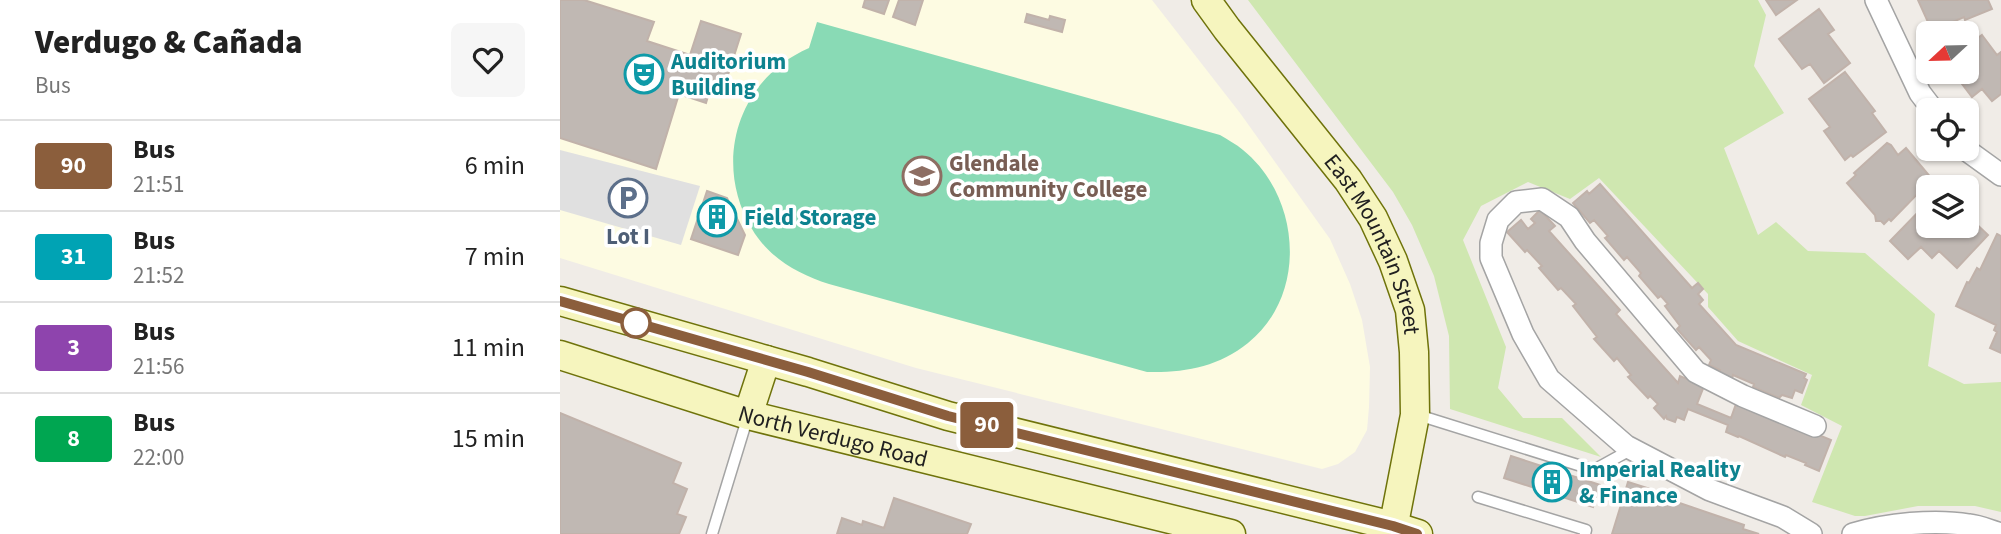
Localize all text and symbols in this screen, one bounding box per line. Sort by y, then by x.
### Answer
text: Verdugo & Cañada [35,19,302,66]
north arrow [1916,21,1979,84]
map controls [1916,21,1979,238]
button: heart [451,23,525,97]
place label: Auditorium Building [670,45,786,104]
theatre icon: Auditorium Building [623,53,665,95]
text: Bus [35,69,71,102]
button: locate [1916,98,1979,161]
text: Bus [133,131,175,168]
street label: East Mountain Street [1316,146,1429,336]
text: 6 min [465,147,525,184]
place label: Glendale Community College [949,147,1147,206]
text: 90 [61,148,86,183]
school or university icon: Glendale Community College [901,155,943,197]
text: 21:51 [133,168,184,201]
button: layers [1916,175,1979,238]
parking icon: Lot I [607,177,649,219]
building icon: Field Storage [696,196,738,238]
place label: Field Storage [744,201,876,234]
place label: Lot I [606,220,650,253]
text: Bus [133,222,175,259]
text: 7 min [465,238,525,275]
text: 31 [61,239,86,274]
text: 21:52 [133,259,184,292]
unlabelled marker [621,308,651,338]
text: Bus [133,313,175,350]
text: 11 min [452,329,525,366]
text: 3 [67,330,80,365]
text: 21:56 [133,350,184,383]
street label: North Verdugo Road [734,396,931,475]
line badge: 90 [956,402,1018,448]
text: Bus [133,404,175,441]
text: 90 [974,407,1000,442]
text: 15 min [452,420,525,457]
text: 8 [67,421,80,456]
text: 22:00 [133,441,184,474]
place label: Imperial Reality & Finance [1579,453,1741,512]
building icon: Imperial Reality & Finance [1531,461,1573,503]

